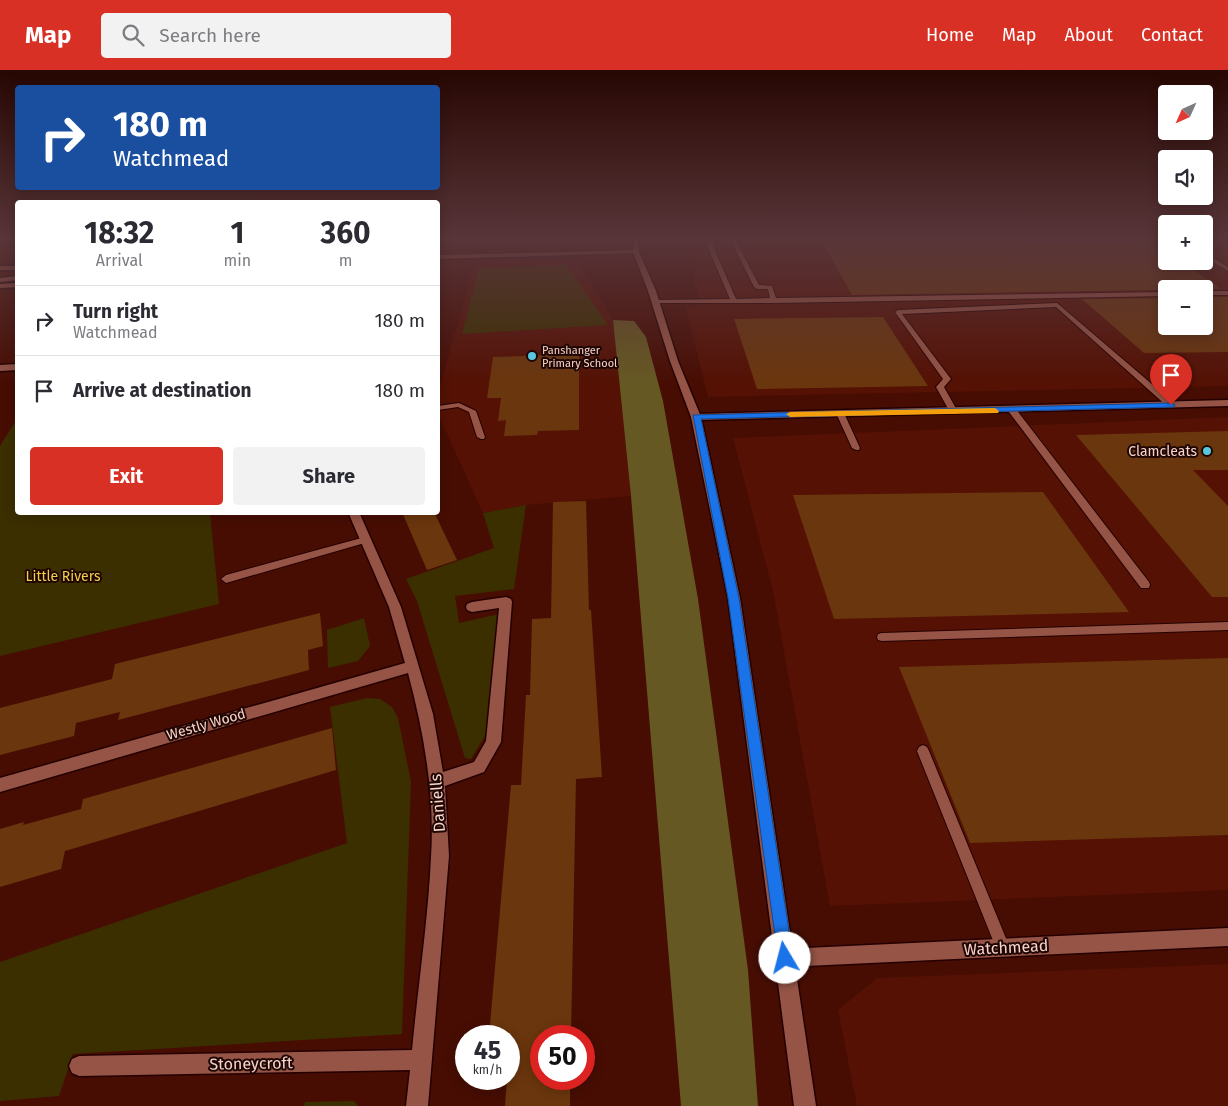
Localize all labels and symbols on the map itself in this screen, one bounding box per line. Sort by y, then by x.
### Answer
north arrow [1158,85,1212,140]
place label: Panshanger Primary School [542,344,617,370]
marker: Panshanger Primary School [526,350,538,362]
pin [1150,354,1192,405]
place label: Clamcleats [1128,443,1197,460]
marker: Clamcleats [1201,445,1213,457]
park label: Little Rivers [26,568,101,585]
street label: Westly Wood [165,705,248,744]
street label: Daniells [426,773,449,833]
position arrow [758,931,810,983]
street label: Watchmead [963,936,1049,959]
speed limit sign: 50 [530,1025,595,1090]
street label: Stoneycroft [209,1053,293,1074]

